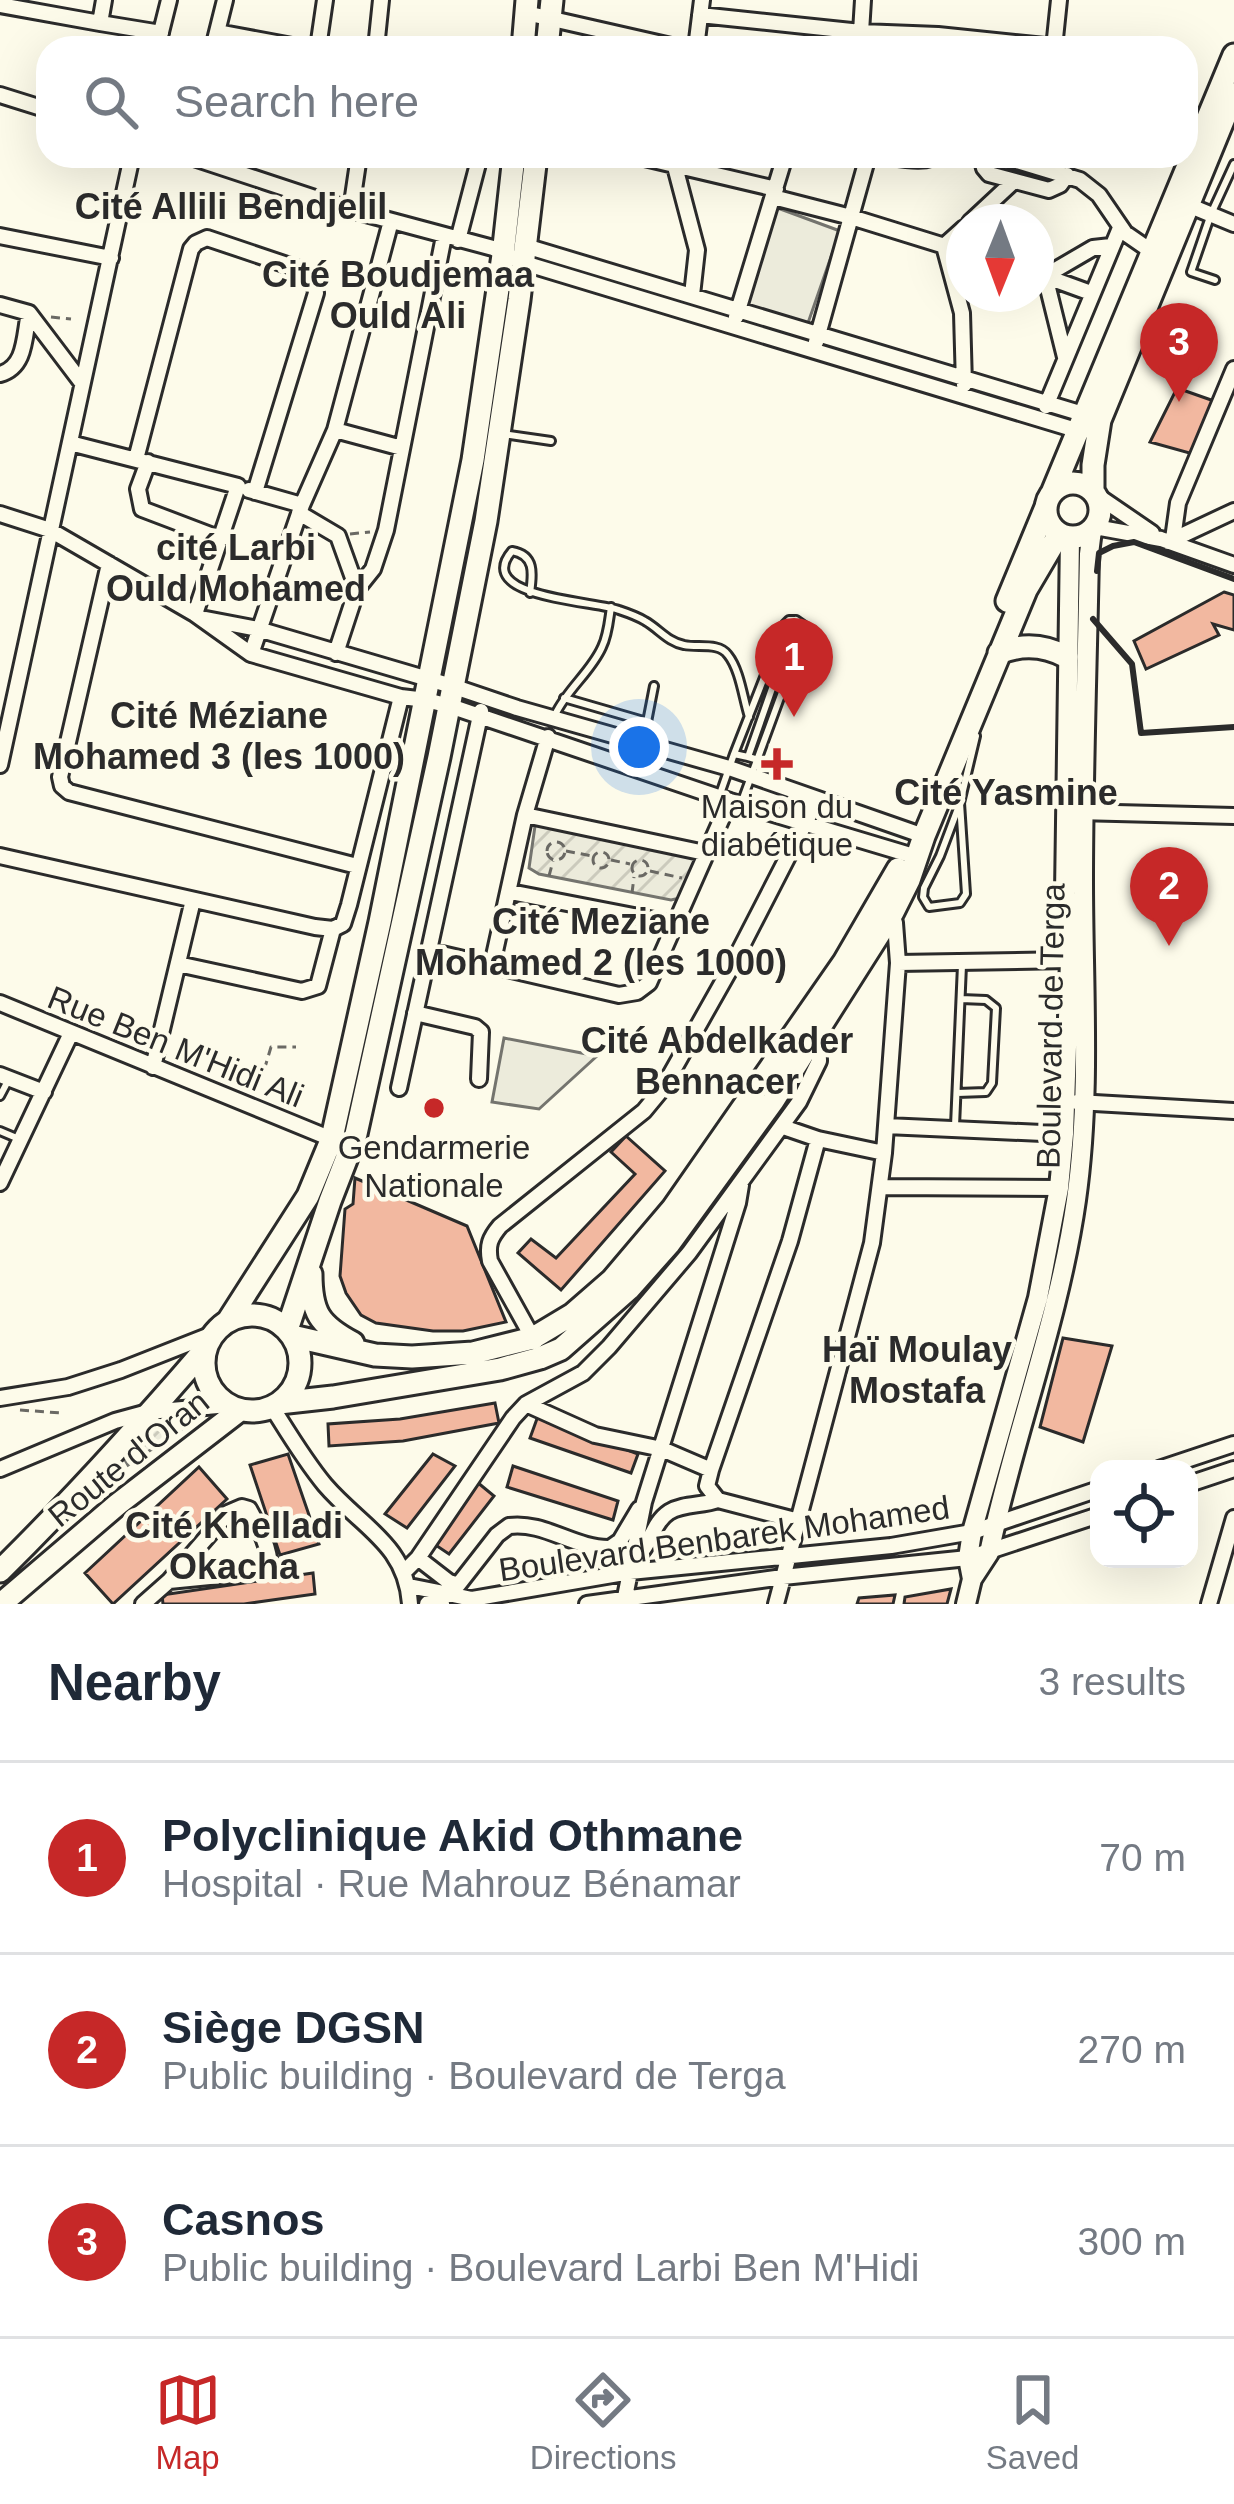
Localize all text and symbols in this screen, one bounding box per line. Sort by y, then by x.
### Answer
search box [36,36,1198,168]
icon: search [78,69,144,135]
text: Search here [174,76,419,127]
district label: Cité Allili Bendjelil [75,186,387,227]
north arrow [946,204,1054,312]
district label: Cité Boudjemaa Ould Ali [262,254,535,336]
pin: 3 [1140,303,1218,402]
district label: cité Larbi Ould Mohamed [106,527,366,609]
pin: 1 [755,618,833,717]
district label: Cité Méziane Mohamed 3 (les 1000) [33,695,405,777]
your location [609,717,669,777]
marker: Maison du diabétique [761,748,793,780]
district label: Cité Yasmine [894,772,1118,813]
place label: Maison du diabétique [701,788,853,863]
pin: 2 [1130,847,1208,946]
street label: Boulevard de Terga [1030,882,1072,1169]
district label: Cité Meziane Mohamed 2 (les 1000) [415,901,787,983]
street label: Rue Ben M'Hidi Ali [43,978,309,1115]
district label: Cité Abdelkader Bennacer [581,1020,853,1102]
marker: Gendarmerie Nationale [421,1095,447,1121]
place label: Gendarmerie Nationale [338,1129,530,1204]
district label: Haï Moulay Mostafa [822,1329,1012,1411]
street label: Route d'Oran [41,1383,216,1534]
map controls [1090,1460,1198,1568]
button: locate [1090,1460,1198,1568]
street label: Boulevard Benbarek Mohamed [496,1489,952,1588]
district label: Cité Khelladi Okacha [125,1505,343,1587]
text: Nearby [48,1654,221,1711]
text: 3 results [1039,1660,1186,1703]
text: Polyclinique Akid Othmane [162,1810,743,1861]
text: 1 [76,1836,98,1879]
text: 70 m [1099,1836,1186,1879]
text: Hospital · Rue Mahrouz Bénamar [162,1862,741,1905]
text: Siège DGSN [162,2002,425,2053]
text: 2 [76,2028,98,2071]
text: 270 m [1078,2028,1186,2071]
text: Public building · Boulevard de Terga [162,2054,786,2097]
text: Casnos [162,2194,325,2245]
text: 3 [76,2220,98,2263]
text: 300 m [1078,2220,1186,2263]
text: Public building · Boulevard Larbi Ben M'Hidi [162,2246,920,2289]
tab: Map [155,2367,221,2477]
tab: Directions [530,2367,677,2477]
tab: Saved [986,2367,1079,2477]

